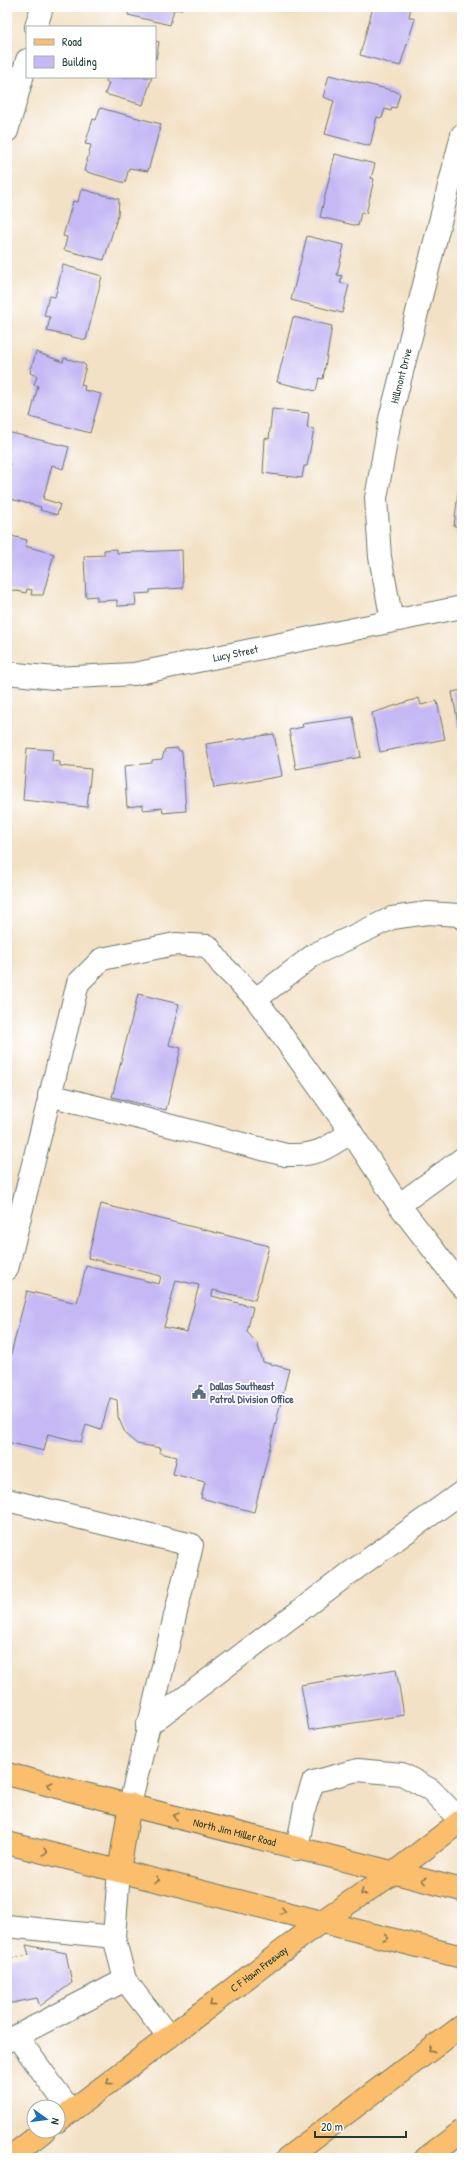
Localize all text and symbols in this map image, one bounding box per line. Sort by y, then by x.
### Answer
legend [26,26,156,78]
text: Road [62,33,82,50]
text: Building [62,53,97,70]
street label: Hillmont Drive [387,346,415,405]
street label: Lucy Street [212,642,260,665]
place label: Dallas Southeast Patrol Division Office [210,1379,294,1406]
public building icon: Dallas Southeast Patrol Division Office [191,1384,207,1400]
one-way arrow [47,1781,53,1789]
one-way arrow [173,1813,179,1821]
street label: North Jim Miller Road [192,1815,278,1850]
one-way arrow [42,1848,48,1856]
one-way arrow [153,1875,160,1884]
one-way arrow [421,1876,428,1885]
one-way arrow [361,1888,368,1895]
one-way arrow [279,1907,286,1915]
one-way arrow [383,1933,390,1942]
street label: C F Hawn Freeway [227,1942,291,1995]
one-way arrow [210,1999,217,2006]
one-way arrow [428,2045,435,2052]
one-way arrow [106,2078,113,2085]
north arrow [26,2099,66,2139]
scale bar [315,2113,406,2139]
text: N [48,2117,63,2126]
text: 20 m [321,2118,343,2135]

